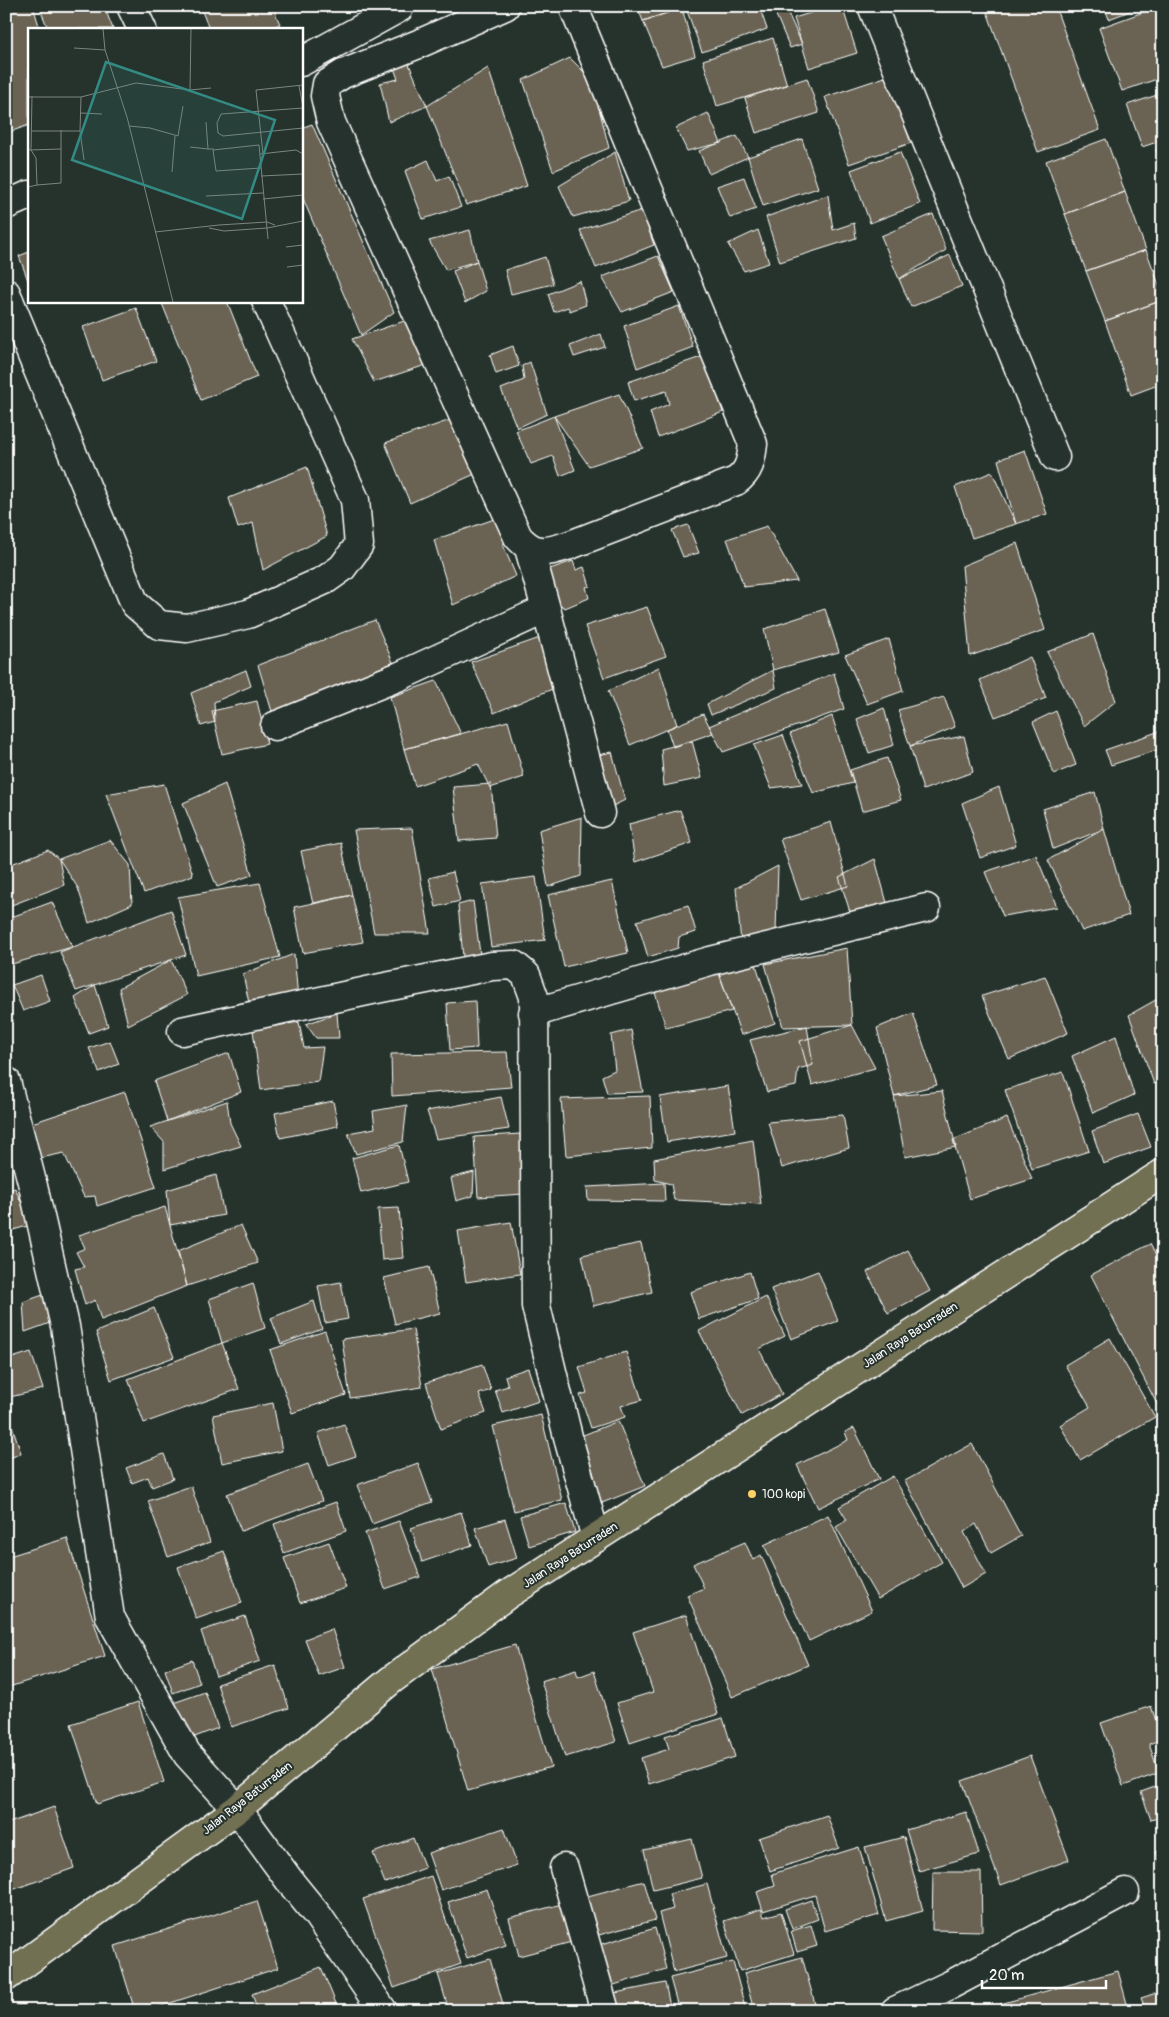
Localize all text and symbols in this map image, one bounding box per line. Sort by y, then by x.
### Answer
inset map [28,28,302,302]
street label: Jalan Raya Baturraden [860,1299,961,1372]
place label: 100 kopi [762,1487,805,1502]
marker: 100 kopi [746,1488,758,1500]
street label: Jalan Raya Baturraden [520,1519,621,1592]
street label: Jalan Raya Baturraden [199,1758,295,1838]
scale bar [982,1957,1105,1989]
text: 20 m [989,1966,1024,1985]

